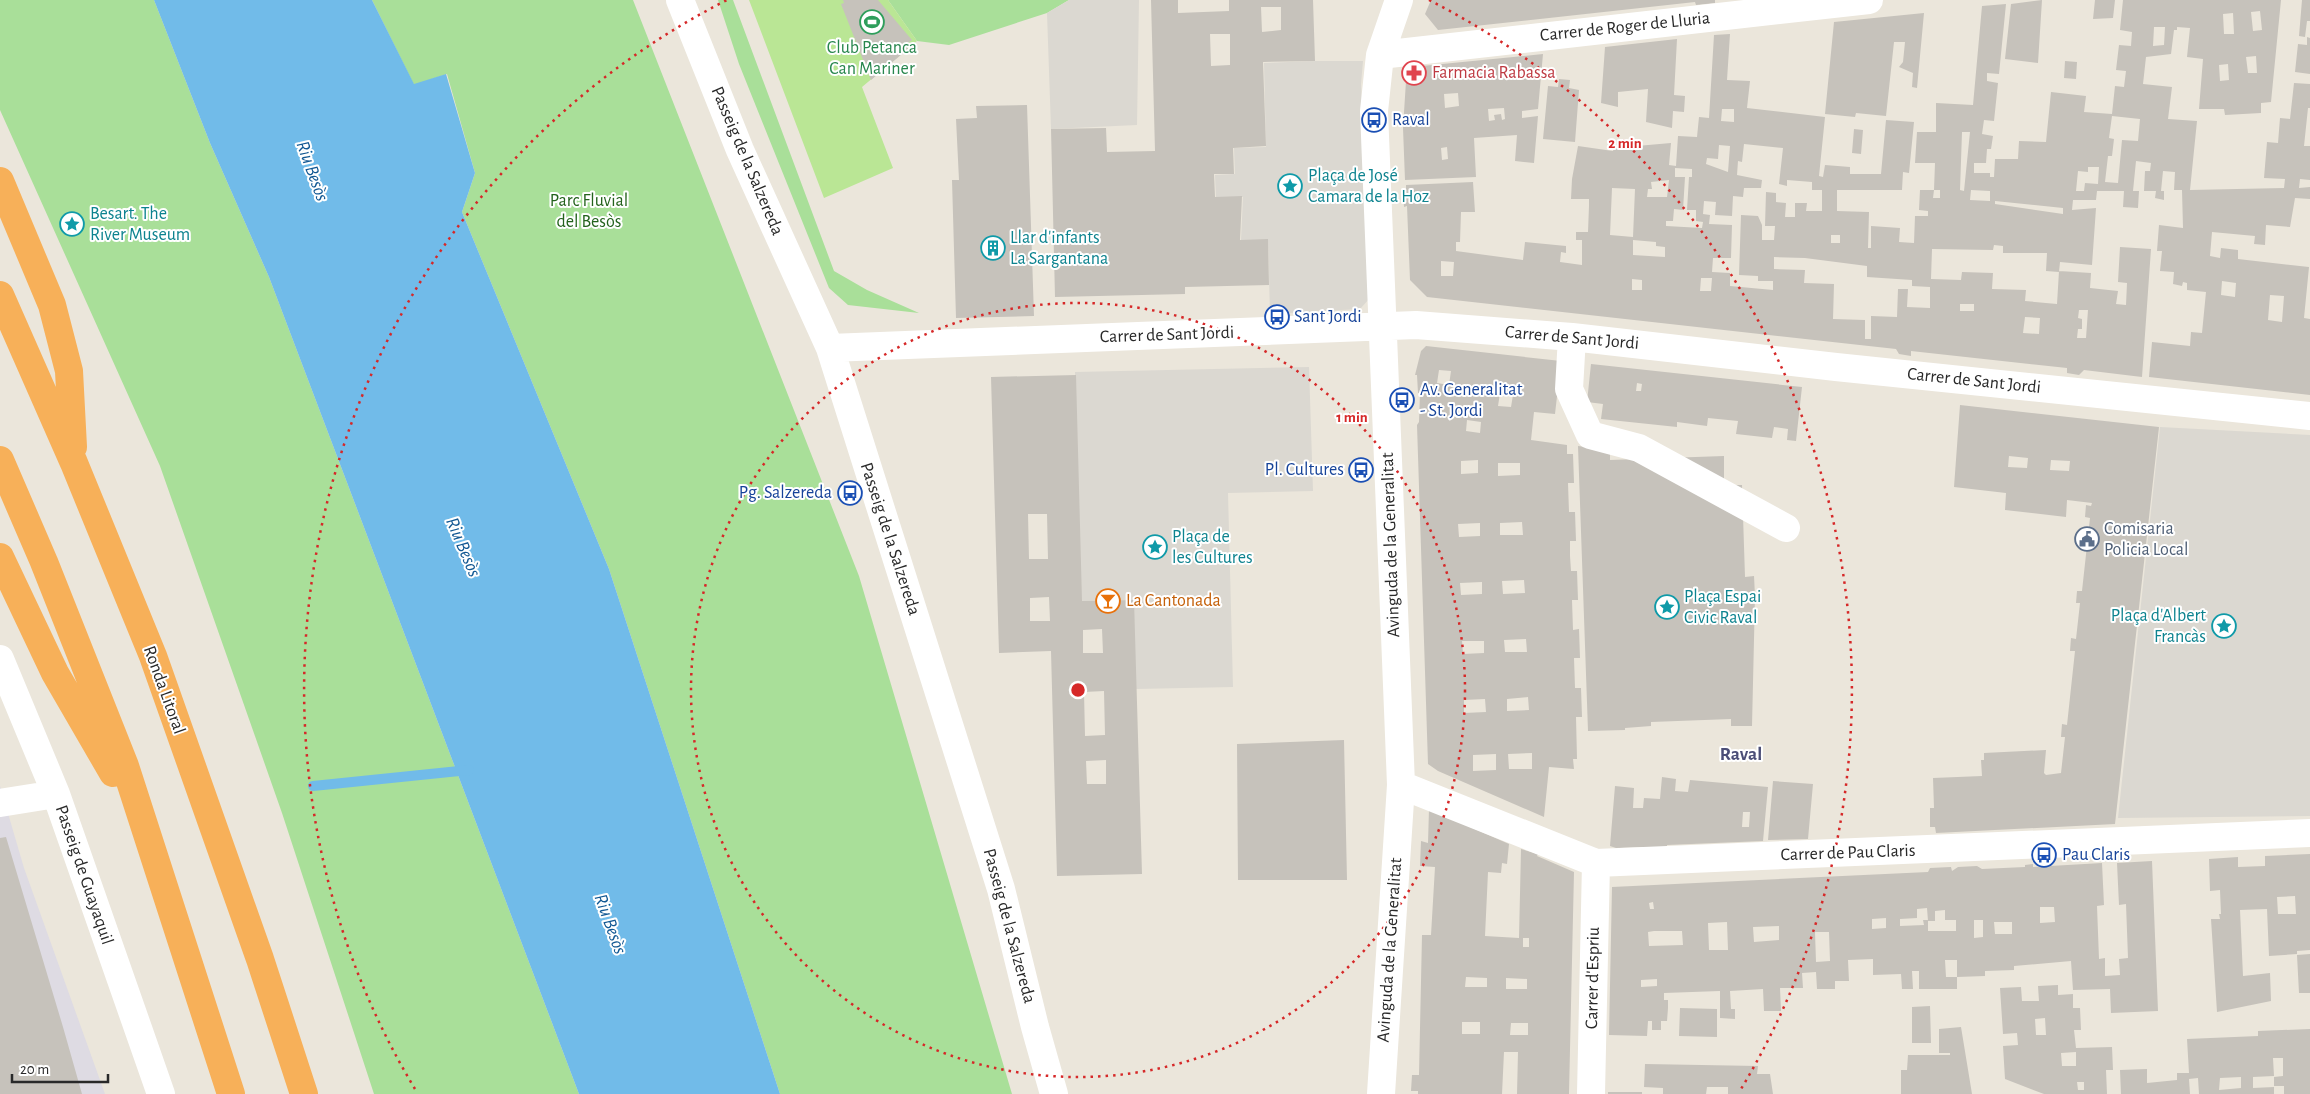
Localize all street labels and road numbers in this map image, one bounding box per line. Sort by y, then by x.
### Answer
street label: Carrer de Roger de Lluria [1539,9,1711,45]
street label: Passeig de la Salzereda [708,84,786,238]
street label: Carrer de Sant Jordi [1504,323,1640,353]
street label: Carrer de Sant Jordi [1100,324,1234,346]
street label: Carrer de Sant Jordi [1906,365,2042,397]
street label: Avinguda de la Generalitat [1379,452,1403,638]
street label: Passeig de la Salzereda [857,460,923,618]
street label: Ronda Litoral [140,644,188,736]
street label: Passeig de Guayaquil [52,803,116,947]
street label: Carrer de Pau Claris [1780,842,1916,864]
street label: Passeig de la Salzereda [980,847,1038,1005]
street label: Avinguda de la Generalitat [1375,857,1405,1043]
street label: Carrer d'Espriu [1583,927,1603,1029]

